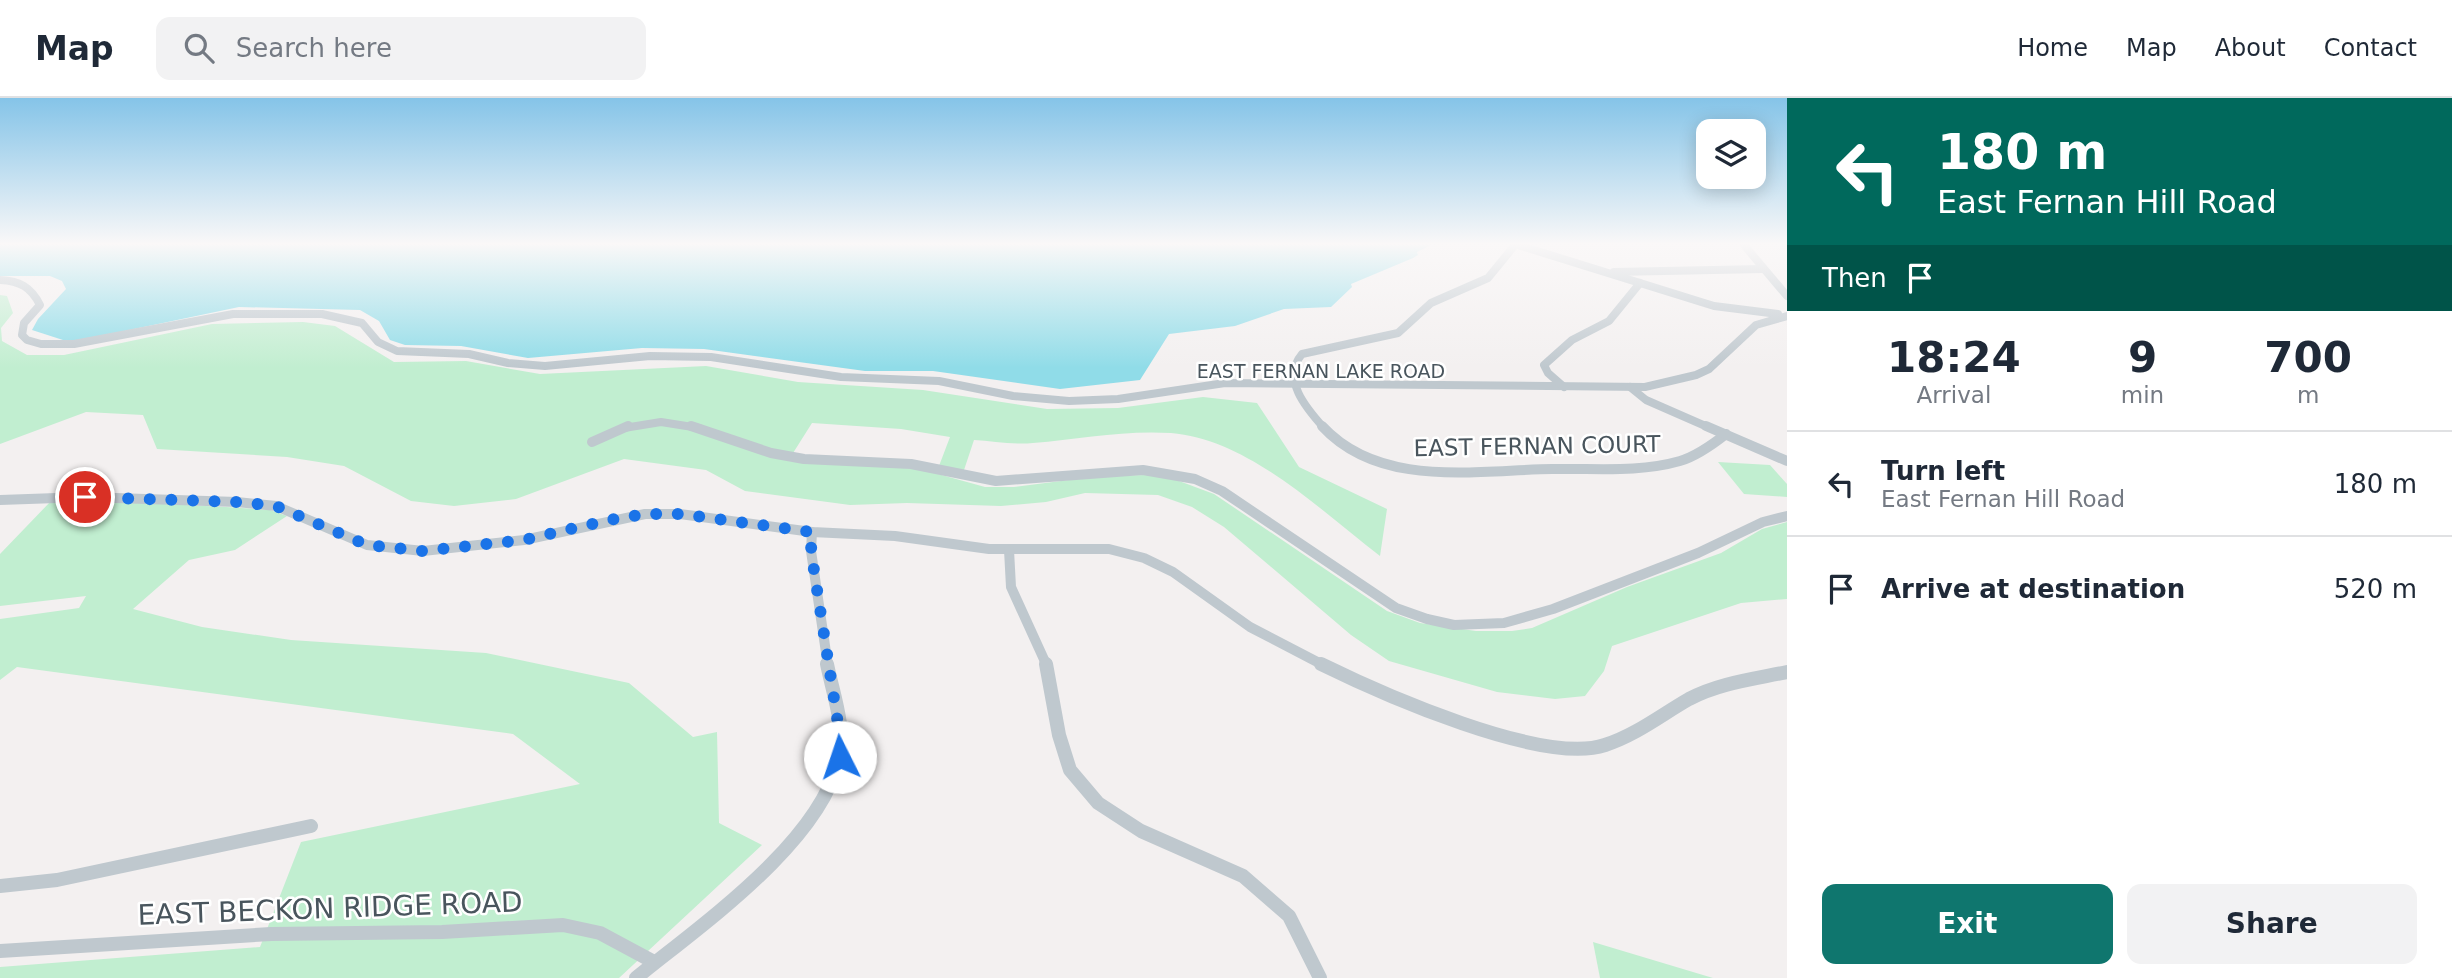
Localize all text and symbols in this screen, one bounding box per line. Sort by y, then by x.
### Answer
search box [156,17,646,80]
text: Map [35,29,114,68]
icon: search [180,29,218,67]
text: Search here [236,33,392,63]
text: Home [2017,34,2088,62]
text: Map [2126,34,2177,62]
text: About [2215,34,2286,62]
text: Contact [2324,34,2417,62]
map controls [1696,119,1766,189]
button: layers [1696,119,1766,189]
text: 180 m [1937,124,2107,181]
icon: left [1822,126,1913,217]
text: East Fernan Hill Road [1937,183,2277,221]
icon: arrive [1901,259,1939,297]
text: Then [1822,263,1887,293]
text: 18:24 [1887,333,2021,382]
text: 9 [2128,333,2157,382]
text: 700 [2264,333,2352,382]
street label: EAST FERNAN LAKE ROAD [1197,360,1445,382]
text: Arrival [1917,382,1991,408]
text: min [2121,382,2164,408]
text: m [2297,382,2319,408]
street label: EAST FERNAN COURT [1413,431,1662,461]
text: Turn left [1881,456,2005,486]
icon: left [1822,465,1860,503]
pin [55,467,115,527]
text: 180 m [2334,469,2417,499]
icon: arrive [66,478,104,516]
text: East Fernan Hill Road [1881,486,2125,512]
icon: arrive [1822,570,1860,608]
text: Arrive at destination [1881,574,2185,604]
text: 520 m [2334,574,2417,604]
position arrow [803,720,877,794]
button: Exit [1822,884,2113,964]
button: Share [2127,884,2417,964]
street label: EAST BECKON RIDGE ROAD [137,885,523,932]

